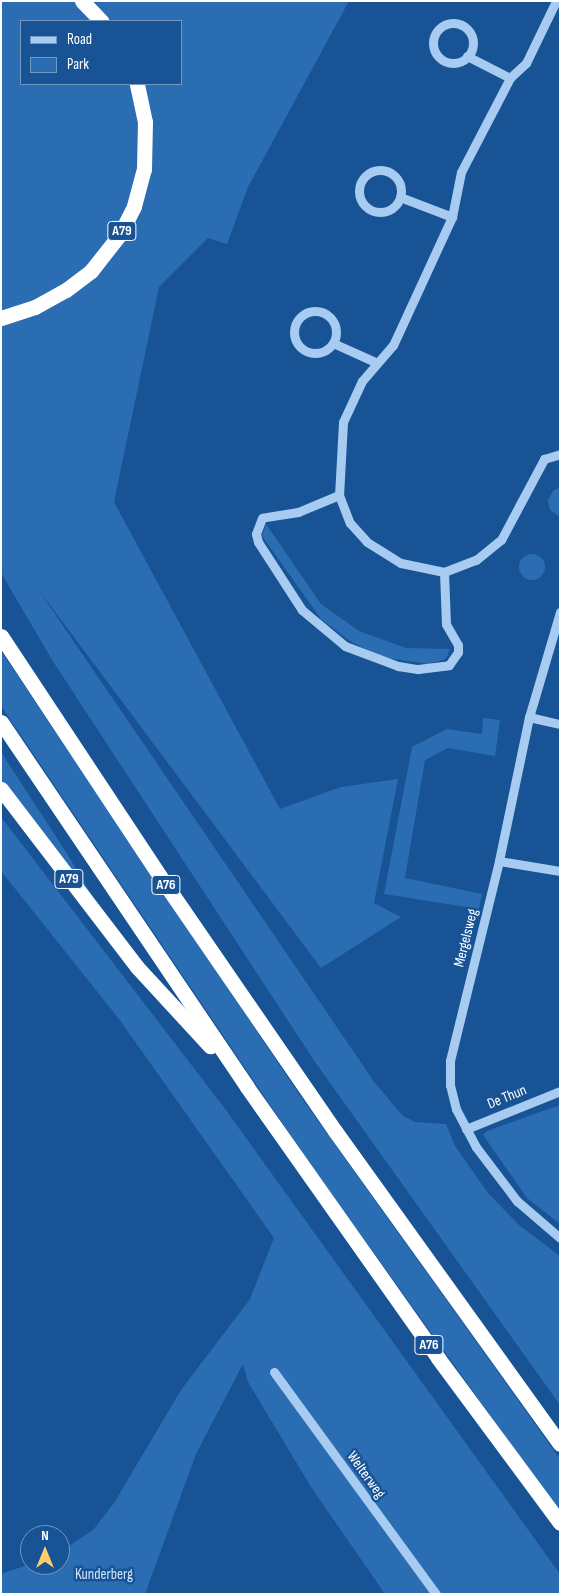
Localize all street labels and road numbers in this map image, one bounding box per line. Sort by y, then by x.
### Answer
road number: A79 [107,220,137,242]
road number: A79 [54,868,84,891]
road number: A76 [151,874,181,896]
street label: Mergelsweg [450,907,482,969]
street label: De Thun [485,1081,529,1113]
road number: A76 [414,1334,444,1356]
street label: Welterweg [343,1448,389,1502]

